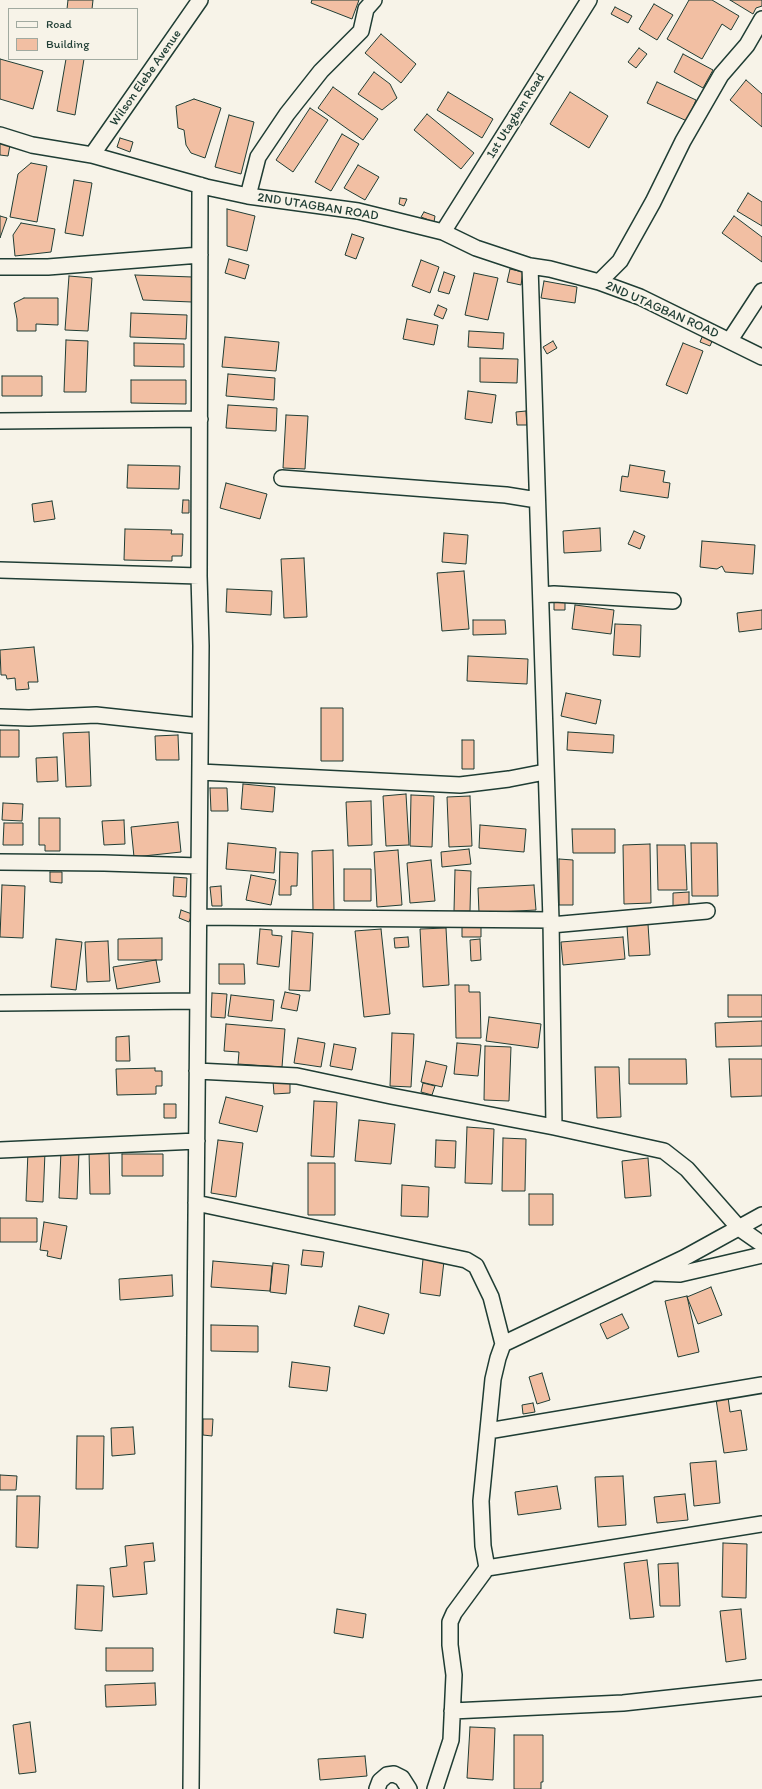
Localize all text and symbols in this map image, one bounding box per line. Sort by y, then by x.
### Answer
legend [8,8,138,60]
text: Road [46,17,72,31]
street label: Wilson Elebe Avenue [107,27,185,129]
text: Building [46,37,89,51]
street label: 1st Utagban Road [483,70,549,162]
street label: 2ND UTAGBAN ROAD [256,190,380,224]
street label: 2ND UTAGBAN ROAD [603,278,721,342]

